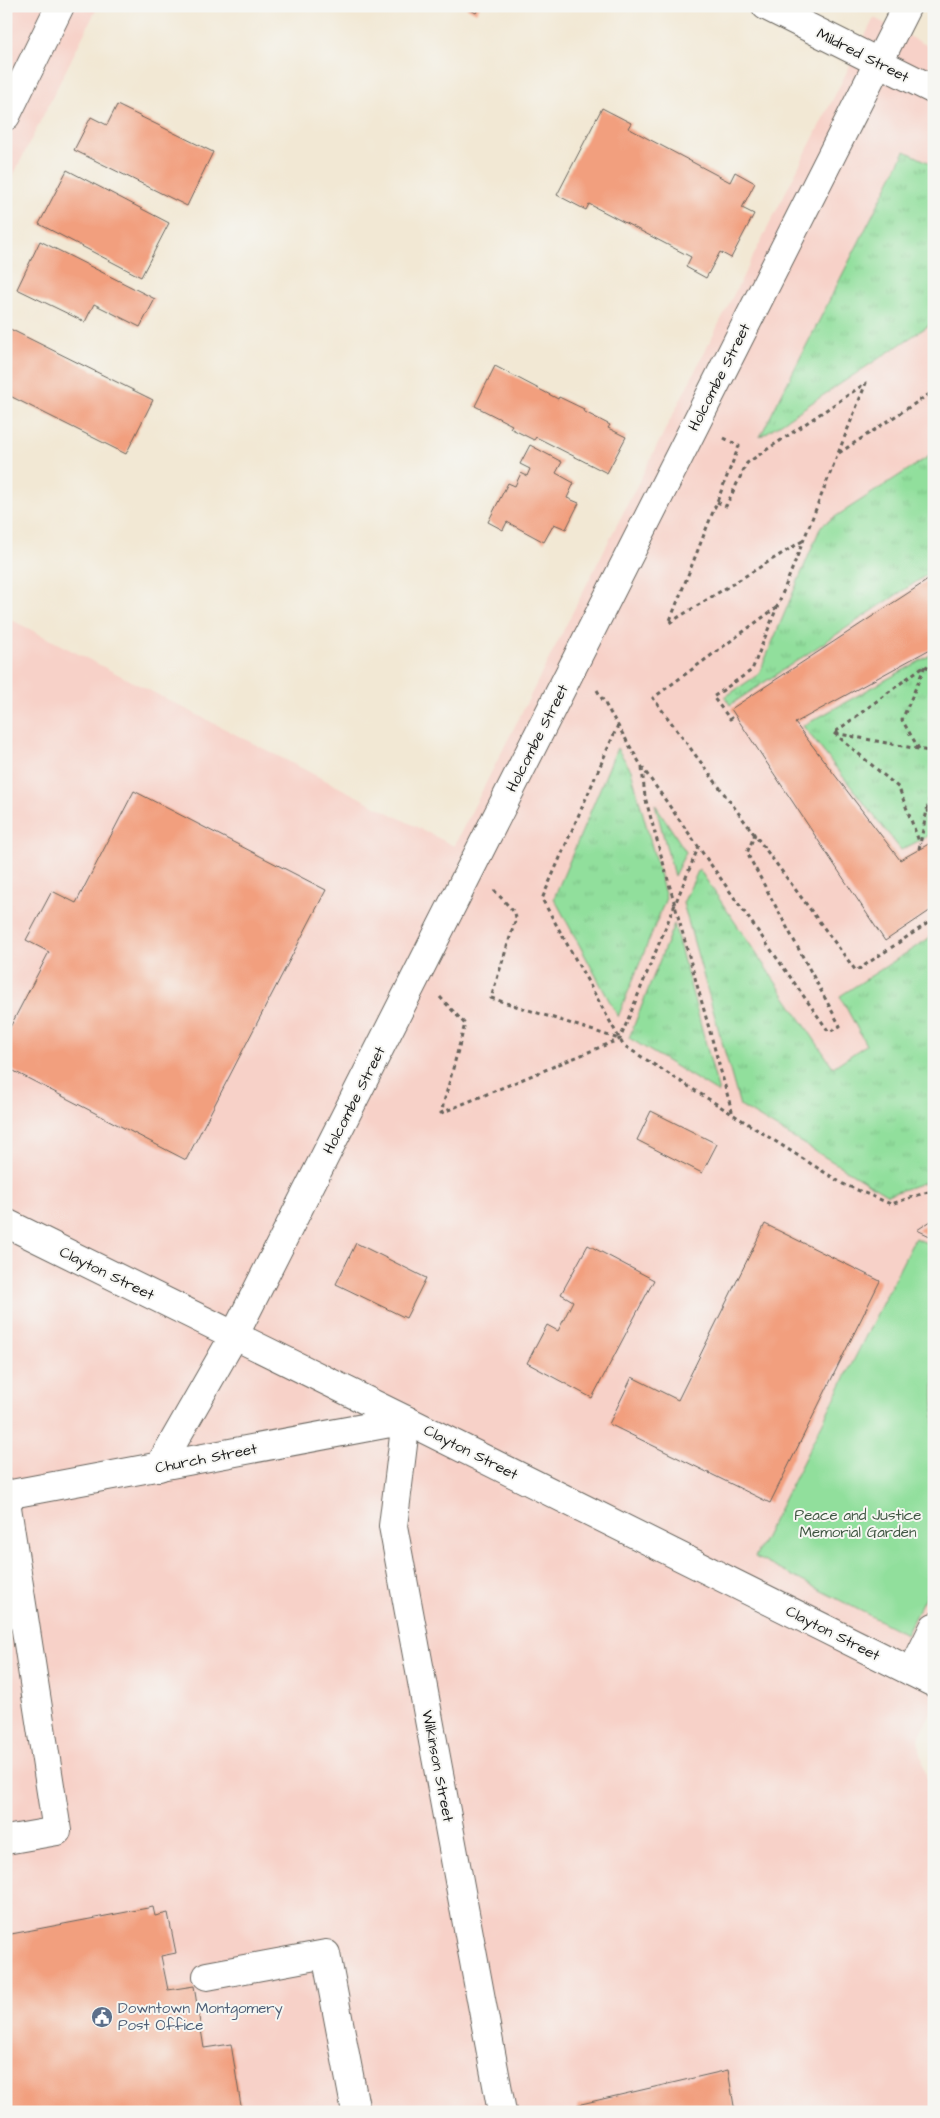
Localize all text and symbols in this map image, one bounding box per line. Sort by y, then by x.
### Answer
street label: Mildred Street [813,23,913,88]
street label: Holcombe Street [683,320,756,435]
street label: Holcombe Street [501,681,574,796]
street label: Holcombe Street [318,1043,391,1158]
street label: Clayton Street [55,1241,158,1306]
street label: Clayton Street [420,1420,521,1486]
street label: Church Street [153,1438,259,1479]
park label: Peace and Justice Memorial Garden [795,1505,921,1543]
street label: Clayton Street [782,1601,883,1667]
street label: Wilkinson Street [416,1708,459,1824]
place label: Downtown Montgomery Post Office [118,1998,283,2036]
public building icon: Downtown Montgomery Post Office [90,2005,114,2029]

